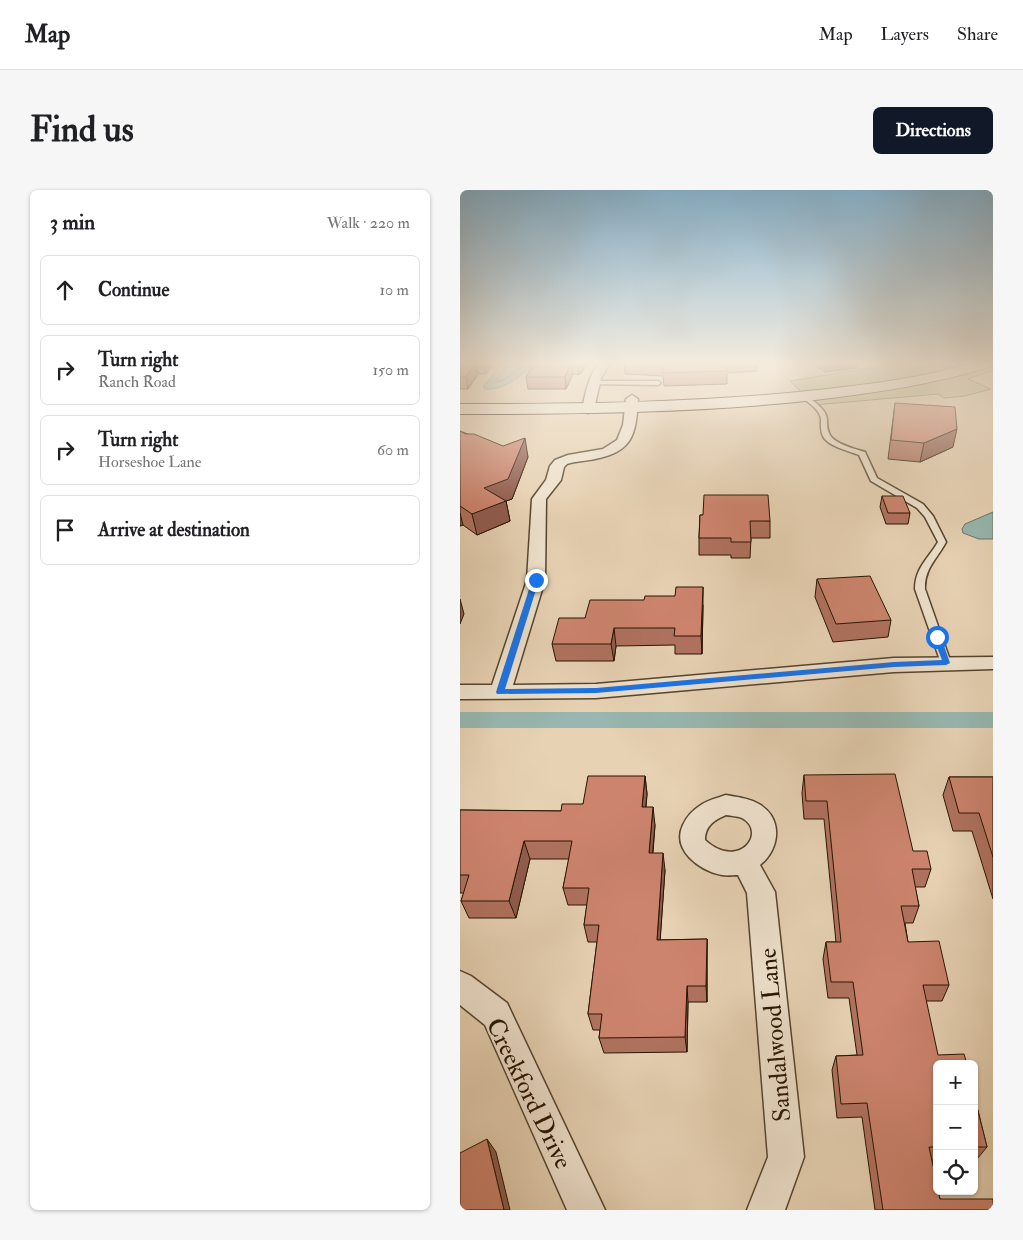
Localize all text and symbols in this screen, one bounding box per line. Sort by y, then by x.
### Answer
text: Map [25,19,70,50]
text: Map [819,23,853,46]
text: Layers [881,23,929,46]
text: Share [957,23,998,46]
button: Directions [873,107,993,154]
text: Find us [30,108,134,152]
text: 3 min [50,209,95,236]
text: Walk · 220 m [327,213,410,233]
icon: ahead [51,276,79,304]
text: Continue [98,278,169,302]
text: 10 m [379,280,409,300]
text: Turn right [98,348,178,372]
icon: right [51,356,79,384]
text: 150 m [372,360,409,380]
text: Ranch Road [98,372,176,392]
text: Turn right [98,428,178,452]
icon: right [51,436,79,464]
text: 60 m [377,440,409,460]
text: Horseshoe Lane [98,452,201,472]
icon: arrive [51,516,79,544]
text: Arrive at destination [98,518,250,542]
route end [525,569,548,592]
route start [926,626,949,649]
street label: Sandalwood Lane [752,947,799,1123]
street label: Creekford Drive [479,1013,579,1174]
map controls [933,1060,978,1195]
button: + [933,1060,978,1105]
button: − [933,1105,978,1150]
button: locate [933,1150,978,1195]

